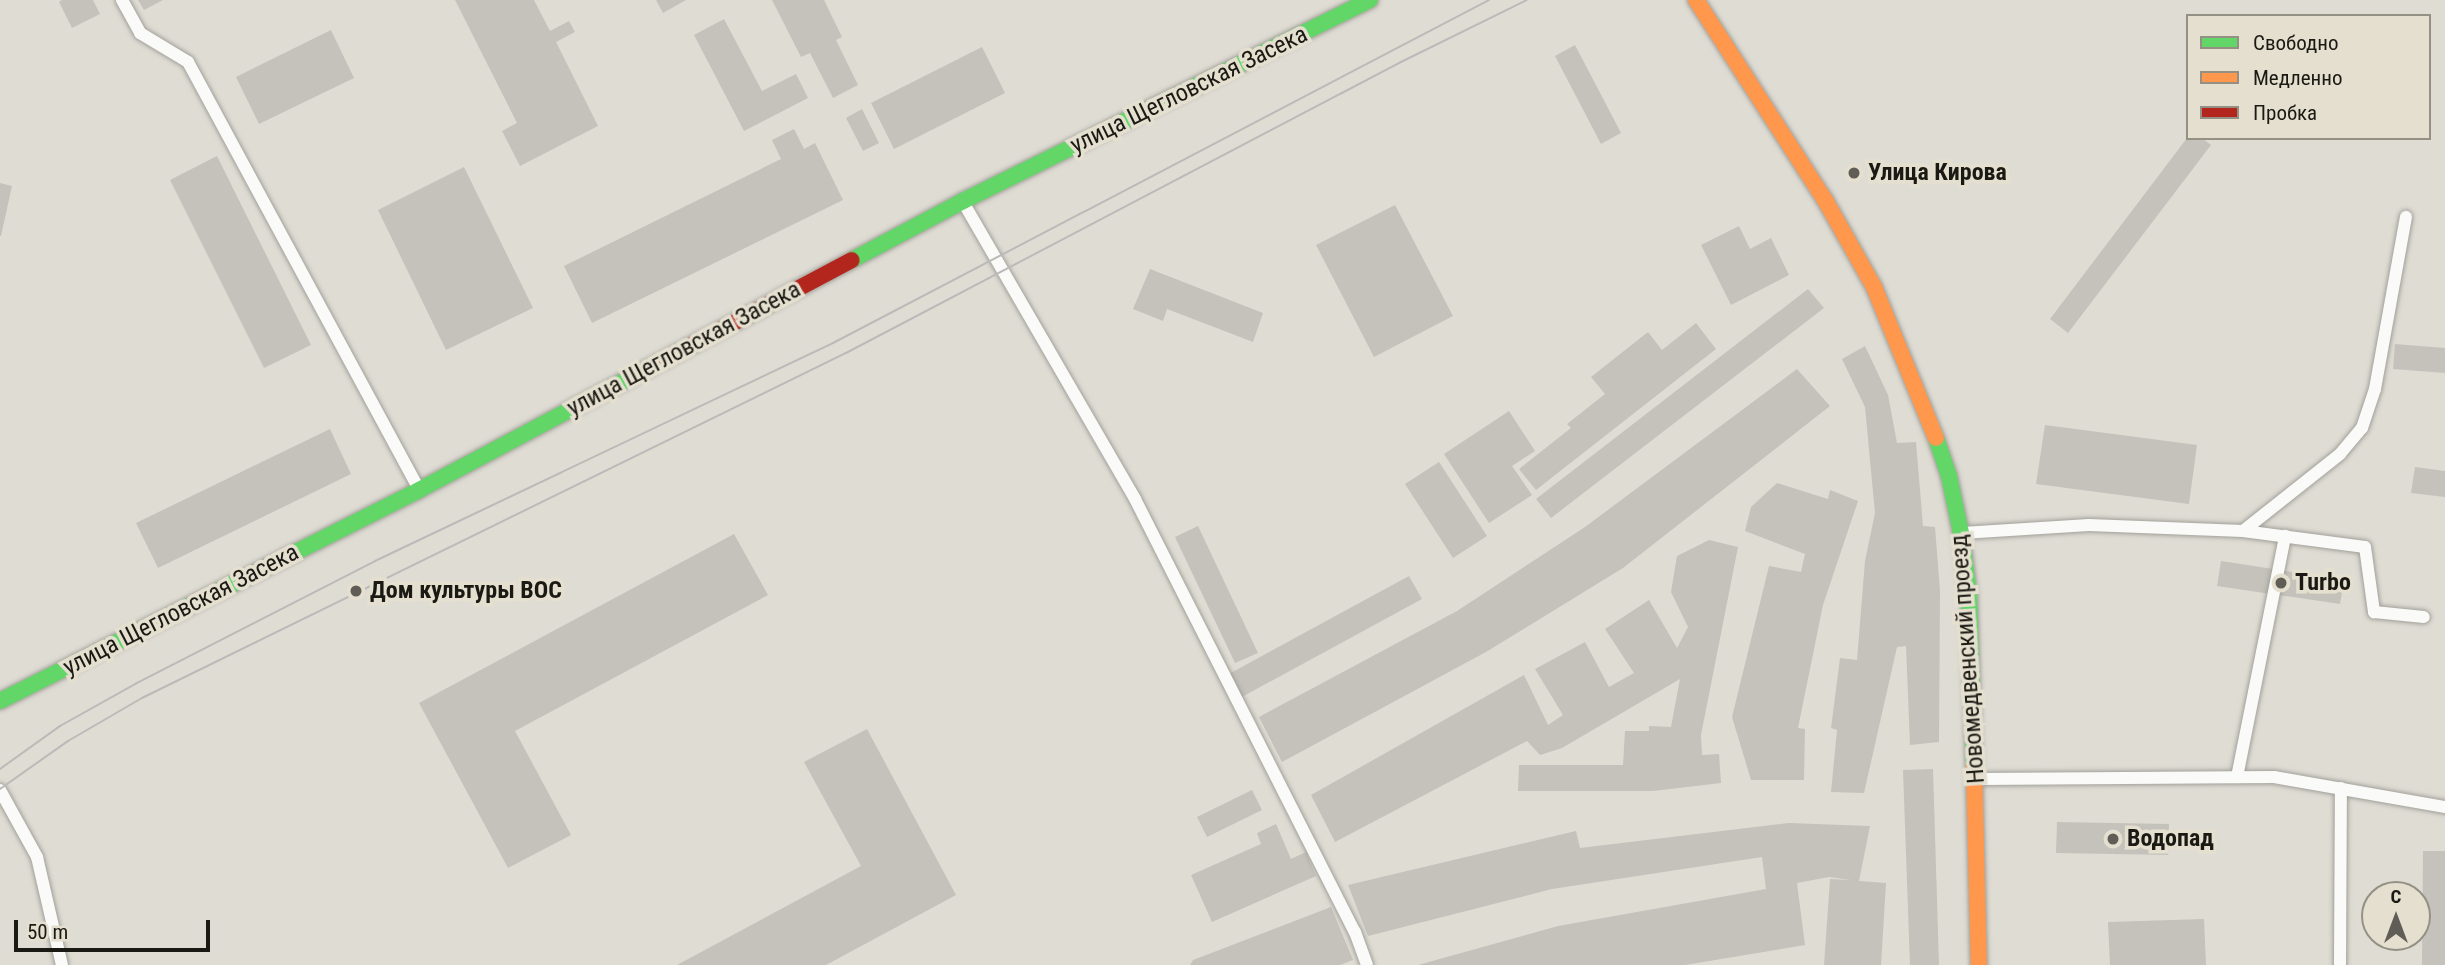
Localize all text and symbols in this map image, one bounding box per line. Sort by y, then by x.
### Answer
legend [2186,14,2431,140]
street label: улица Щегловская Засека [1066,20,1312,160]
text: Свободно [2253,31,2339,55]
text: Медленно [2253,66,2342,90]
text: Пробка [2253,101,2317,125]
place label: Улица Кирова [1868,159,2007,187]
marker: Улица Кирова [1846,165,1862,181]
street label: улица Щегловская Засека [562,275,806,423]
street label: Новомедвенский проезд [1945,533,1991,785]
street label: улица Щегловская Засека [58,538,304,682]
place label: Turbo [2295,569,2351,597]
marker: Turbo [2273,575,2289,591]
place label: Дом культуры ВОС [370,577,562,605]
marker: Дом культуры ВОС [348,583,364,599]
place label: Водопад [2127,825,2214,853]
marker: Водопад [2105,831,2121,847]
north arrow [2361,881,2431,951]
text: С [2391,885,2401,908]
scale bar [18,906,214,950]
text: 50 m [27,920,68,944]

